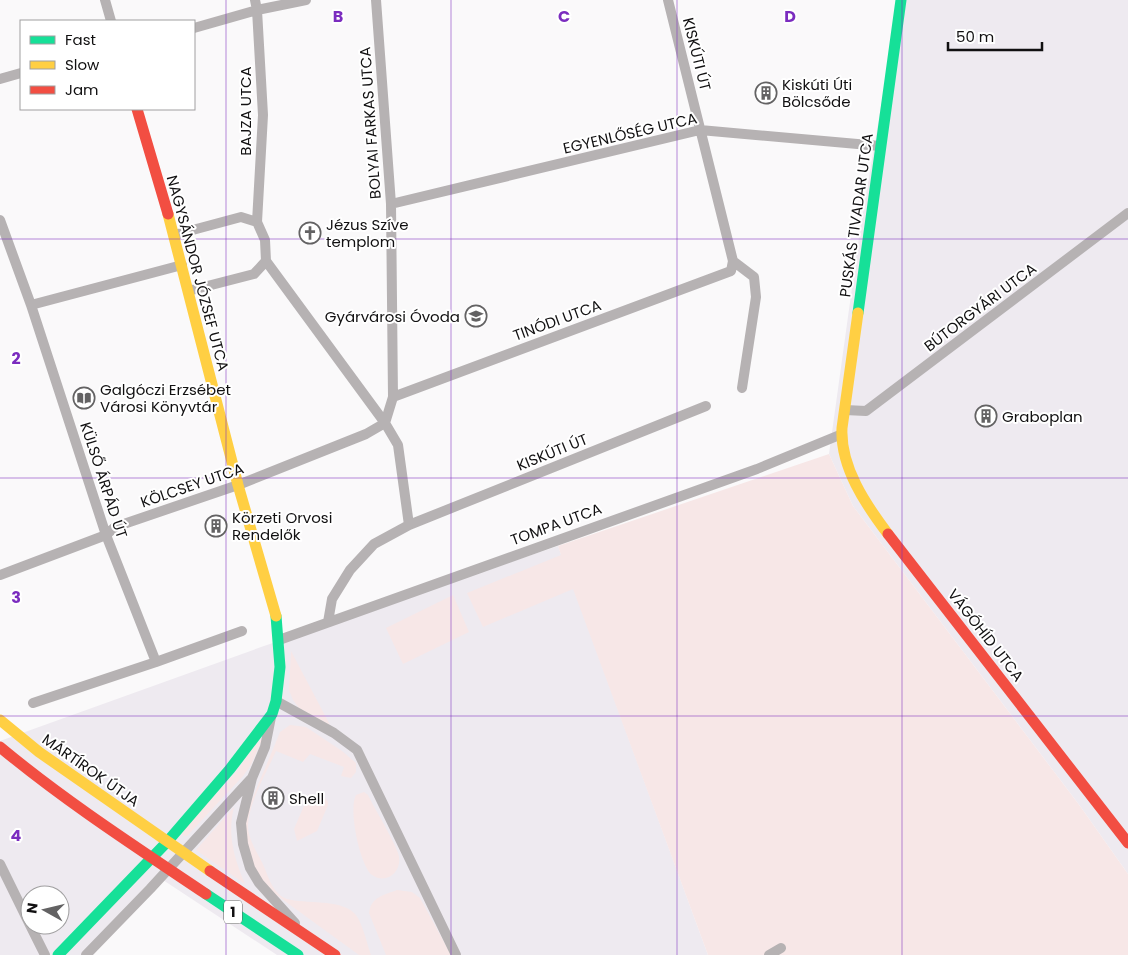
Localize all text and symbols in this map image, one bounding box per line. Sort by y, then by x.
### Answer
text: B [333,5,343,28]
text: C [558,5,570,28]
text: D [784,5,796,28]
street label: KISKÚTI ÚT [678,15,716,93]
legend [20,20,195,110]
scale bar [948,20,1042,52]
text: 50 m [956,26,994,47]
text: Fast [65,29,96,50]
street label: BOLYAI FARKAS UTCA [354,46,386,200]
text: Slow [65,54,100,75]
street label: BAJZA UTCA [235,66,256,156]
place label: Kiskúti Úti Bölcsőde [782,74,852,112]
text: Jam [65,79,99,100]
building icon: Kiskúti Úti Bölcsőde [754,81,778,105]
street label: EGYENLŐSÉG UTCA [561,107,699,159]
street label: PUSKÁS TIVADAR UTCA [834,132,878,298]
street label: NAGYSÁNDOR JÓZSEF UTCA [162,173,234,373]
place label: Jézus Szíve templom [326,214,409,252]
church icon: Jézus Szíve templom [298,221,322,245]
street label: BÚTORGYÁRI UTCA [920,258,1040,356]
street label: TINÓDI UTCA [510,294,604,346]
school or university icon: Gyárvárosi Óvoda [464,304,488,328]
place label: Gyárvárosi Óvoda [325,306,460,327]
text: 2 [11,347,21,370]
place label: Galgóczi Erzsébet Városi Könyvtár [100,379,231,417]
library icon: Galgóczi Erzsébet Városi Könyvtár [72,386,96,410]
building icon: Graboplan [974,404,998,428]
place label: Graboplan [1002,406,1083,427]
street label: KÜLSŐ ÁRPÁD ÚT [75,419,133,541]
street label: KISKÚTI ÚT [513,428,591,476]
street label: KÖLCSEY UTCA [138,457,246,513]
street label: TOMPA UTCA [508,498,604,550]
place label: Körzeti Orvosi Rendelők [232,507,332,545]
building icon: Körzeti Orvosi Rendelők [204,514,228,538]
street label: VÁGÓHÍD UTCA [943,584,1029,686]
text: 3 [11,586,21,609]
street label: MÁRTÍROK ÚTJA [38,729,144,811]
building icon: Shell [261,786,285,810]
place label: Shell [289,788,324,809]
text: 4 [11,824,22,847]
north arrow [20,885,70,935]
road number: 1 [224,900,242,924]
text: N [21,902,43,915]

